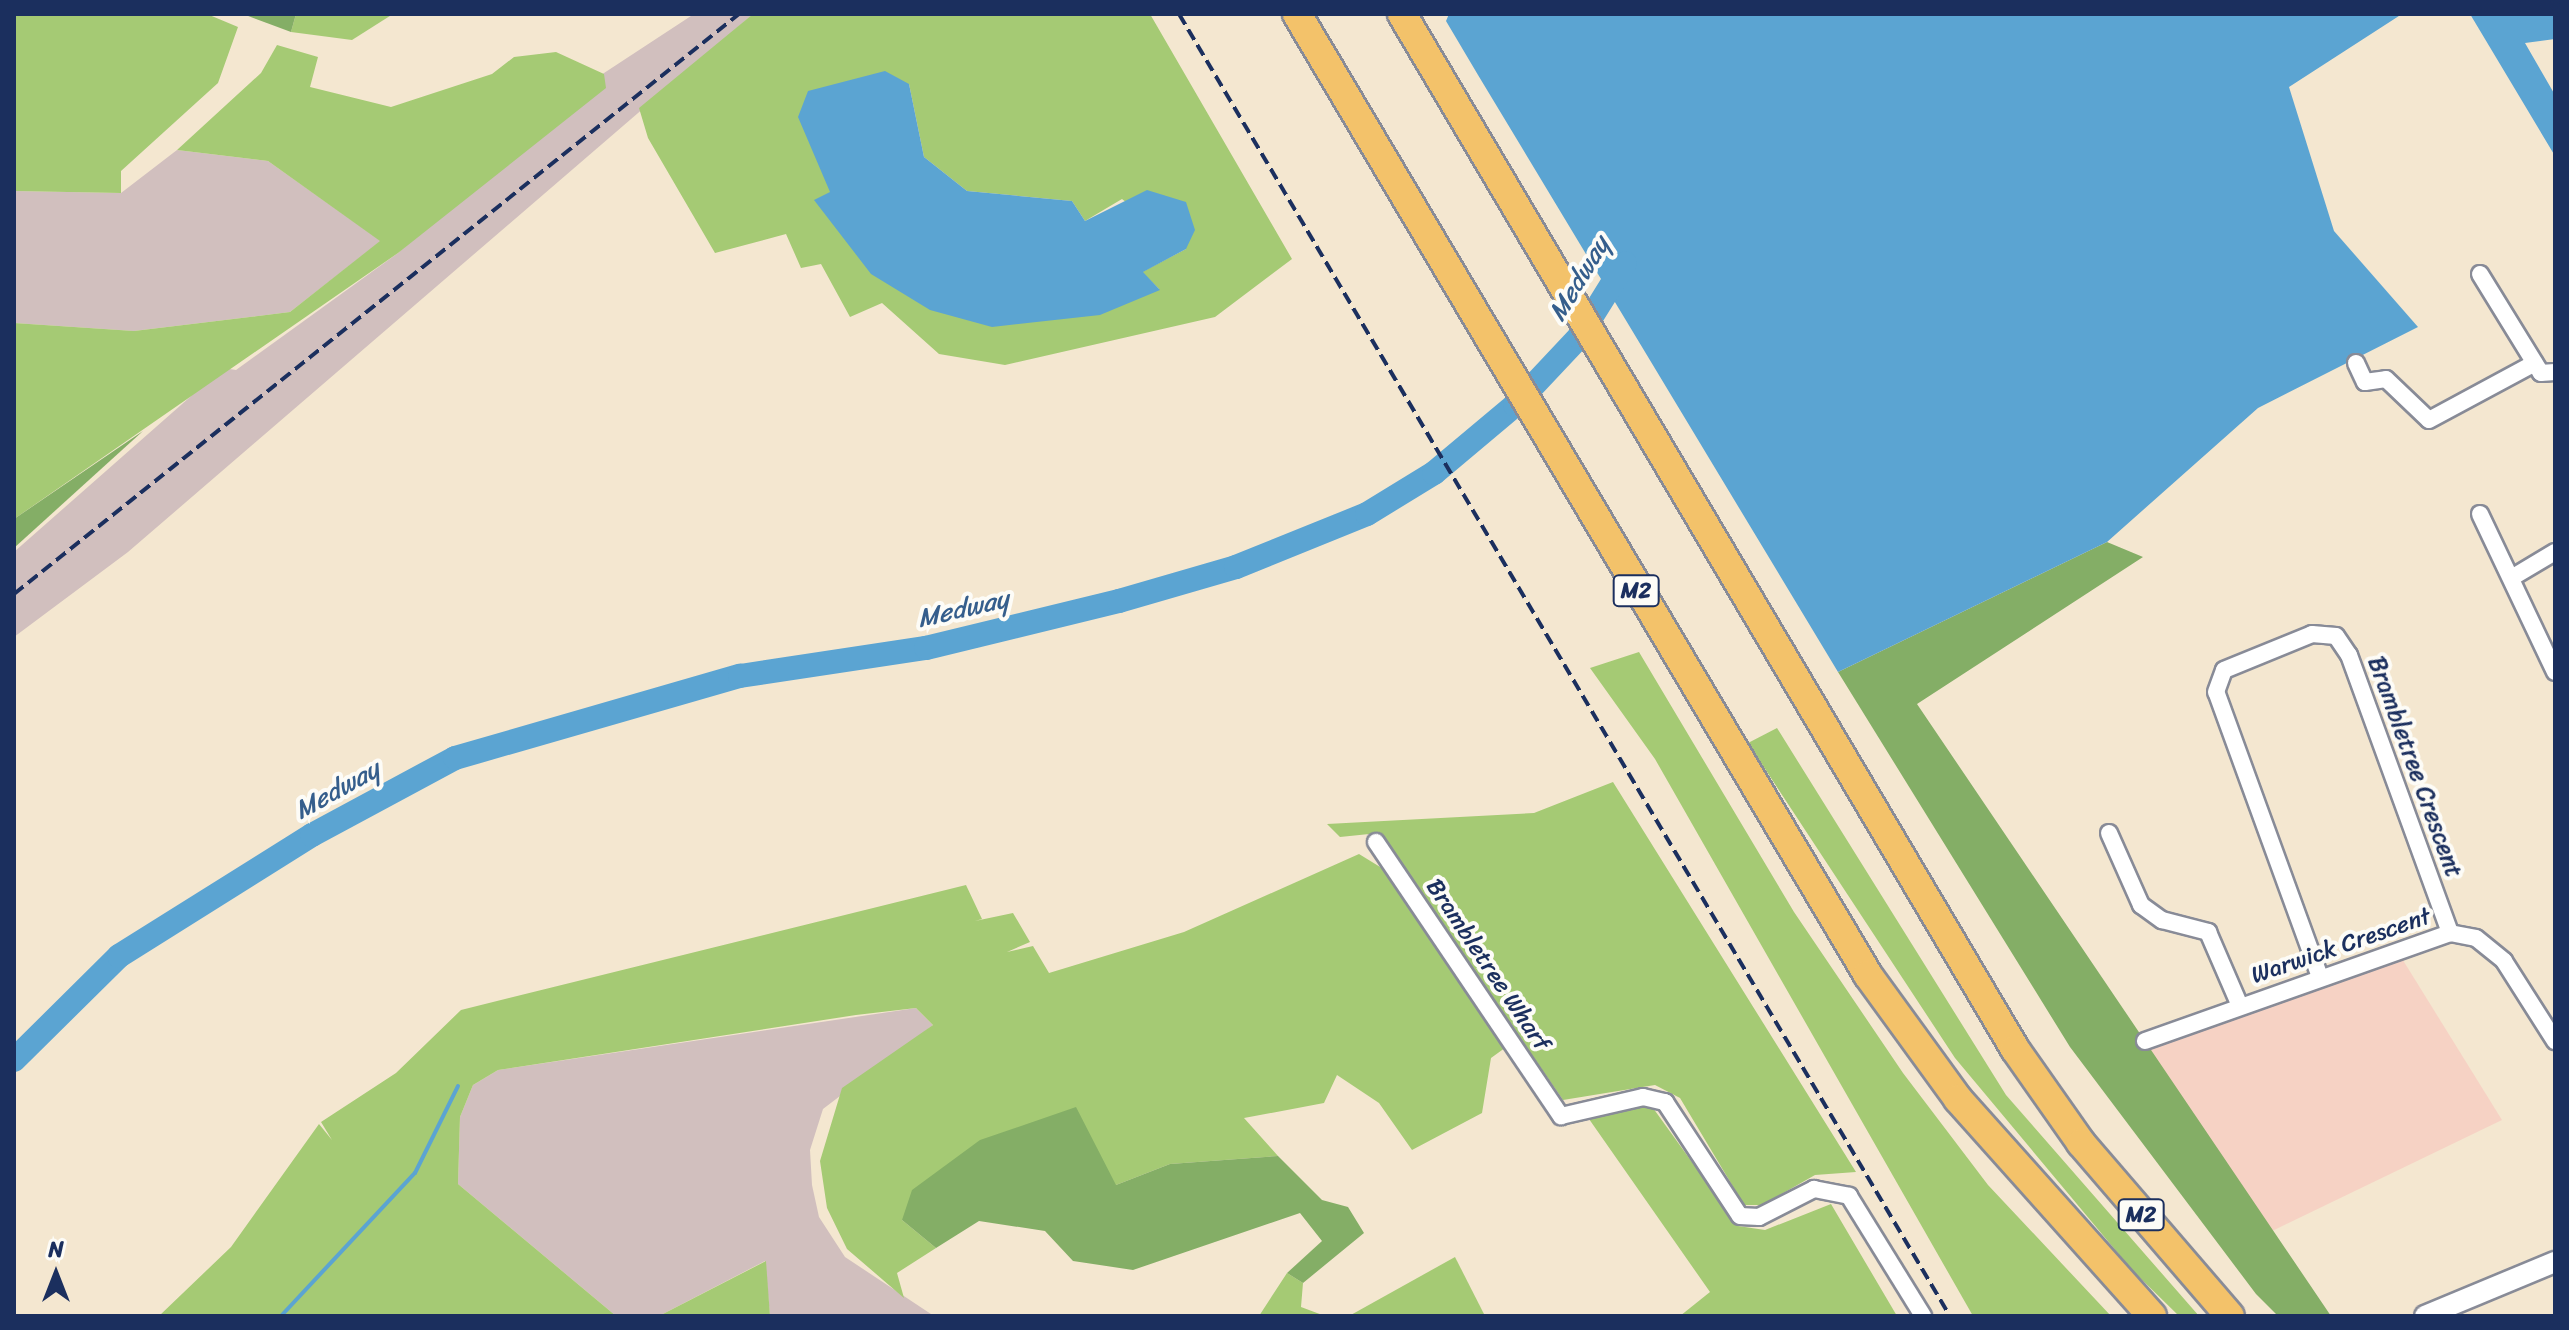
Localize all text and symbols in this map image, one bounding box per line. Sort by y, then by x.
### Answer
water label: Medway [1542,231,1616,327]
road number: M2 [1612,573,1660,609]
water label: Medway [914,583,1012,635]
street label: Brambletree Crescent [2361,652,2469,882]
water label: Medway [289,754,385,826]
street label: Brambletree Wharf [1420,874,1556,1056]
street label: Warwick Crescent [2246,901,2436,991]
road number: M2 [2117,1197,2165,1233]
text: N [48,1230,64,1269]
north arrow [16,1234,96,1314]

